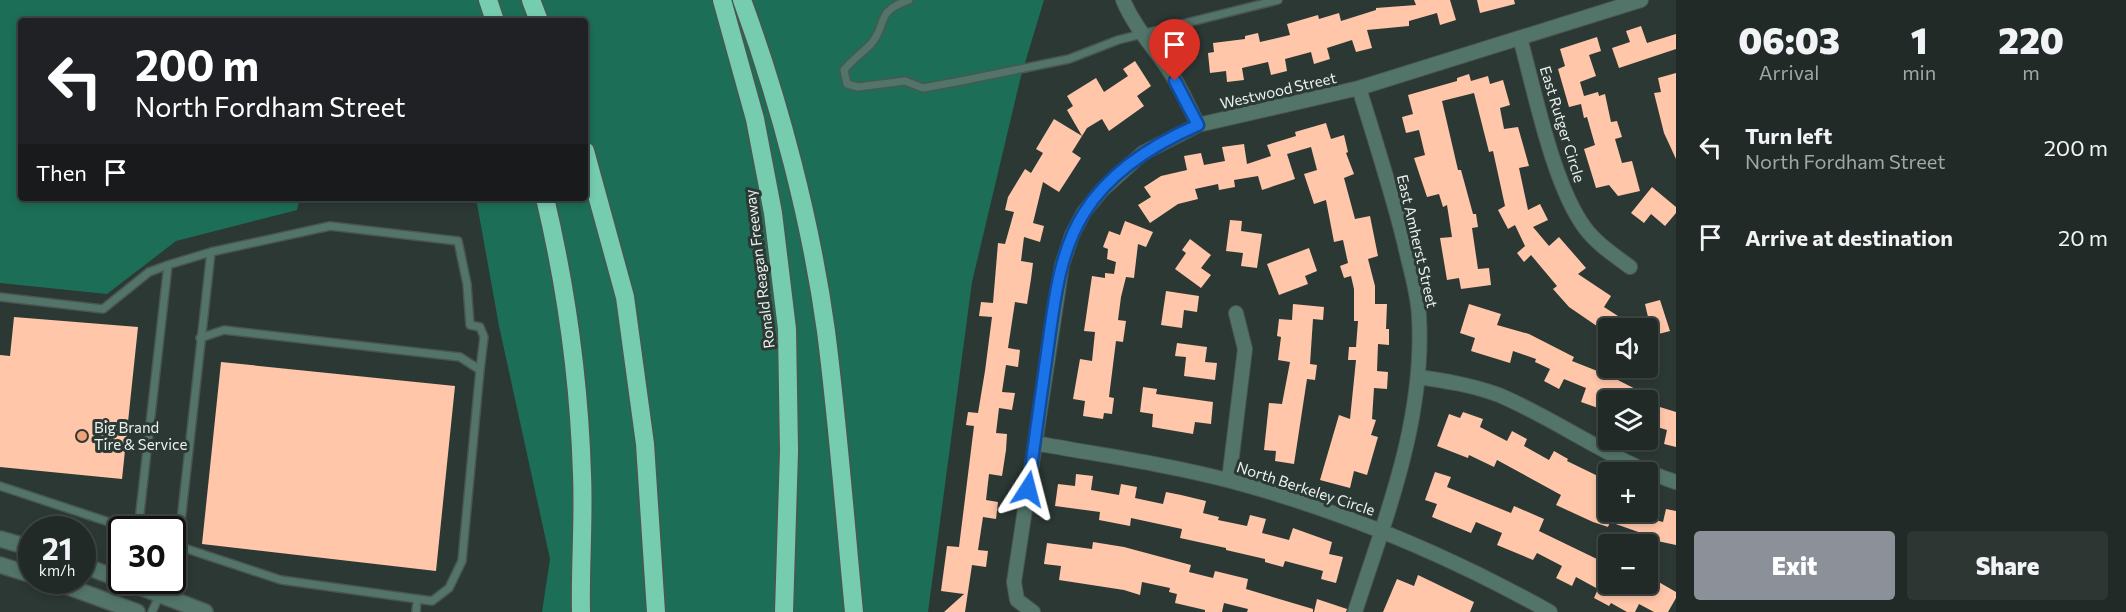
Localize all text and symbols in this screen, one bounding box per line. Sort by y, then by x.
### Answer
text: 06:03 [1738,17,1840,61]
text: 1 [1911,17,1928,61]
text: 220 [1998,17,2064,61]
pin [1149,19,1200,81]
icon: arrive [1158,28,1191,61]
text: 200 m [135,38,259,90]
icon: left [36,42,114,120]
text: Arrival [1759,60,1819,84]
text: min [1902,60,1936,84]
text: m [2022,60,2040,84]
street label: East Rutger Circle [1537,64,1589,184]
street label: Westwood Street [1218,68,1338,112]
text: North Fordham Street [135,90,406,123]
text: Turn left [1745,122,1832,149]
icon: left [1694,131,1727,164]
text: 200 m [2044,134,2108,161]
text: North Fordham Street [1745,149,1945,173]
icon: arrive [99,156,132,189]
text: Then [36,159,87,186]
street label: East Amherst Street [1394,173,1442,309]
street label: Ronald Reagan Freeway [740,188,778,350]
icon: arrive [1694,221,1727,254]
text: Arrive at destination [1745,224,1953,251]
text: 20 m [2058,224,2108,251]
map controls [1598,318,1658,594]
button: sound [1598,318,1658,378]
button: layers [1598,390,1658,450]
place label: Big Brand Tire & Service [94,418,188,453]
marker: Big Brand Tire & Service [75,429,89,443]
position arrow [996,457,1060,521]
street label: North Berkeley Circle [1235,457,1378,519]
button: + [1598,462,1658,522]
speed limit sign: 30 [108,516,186,594]
text: 21 [42,529,72,566]
button: Exit [1694,531,1895,600]
button: Share [1907,531,2108,600]
button: − [1598,534,1658,594]
text: km/h [39,561,75,579]

